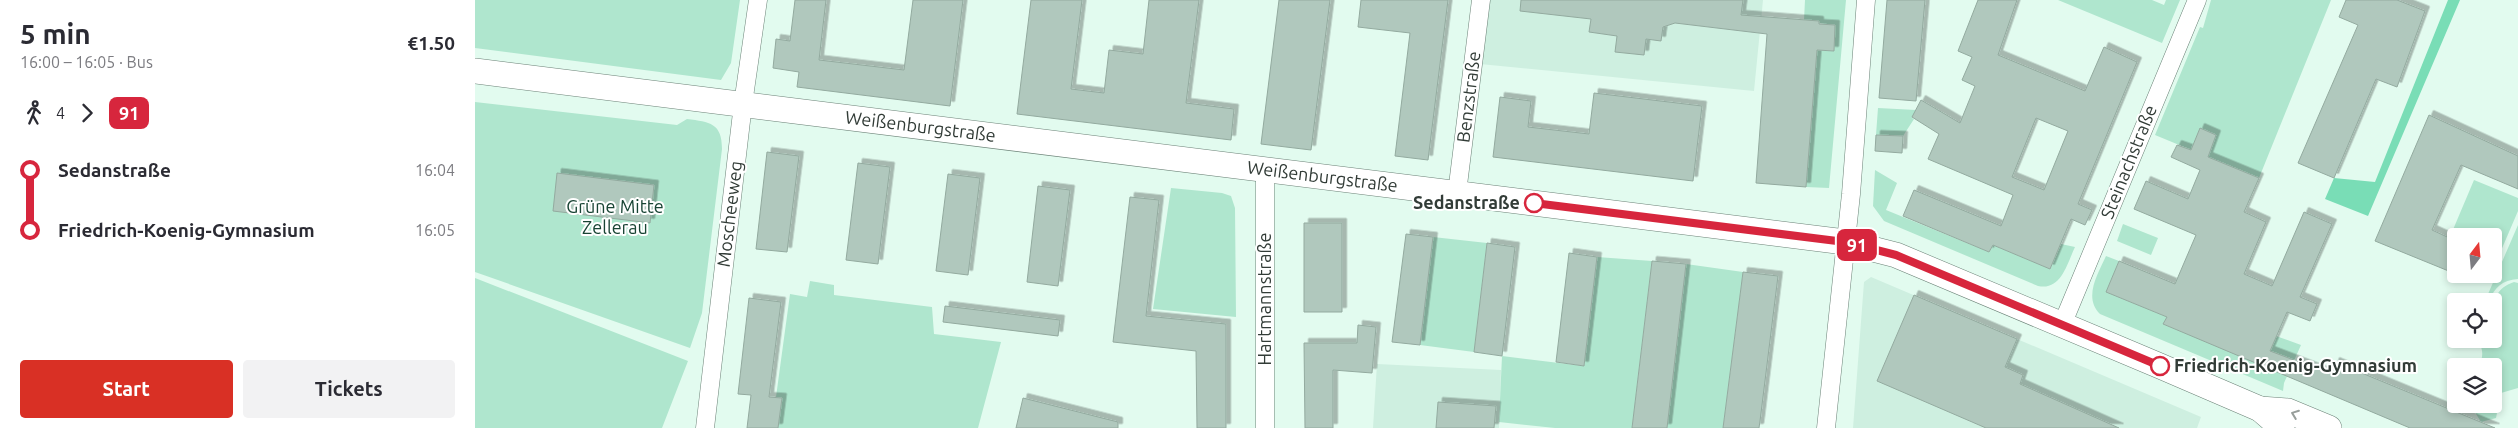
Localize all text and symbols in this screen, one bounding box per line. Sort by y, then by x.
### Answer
text: 5 min [20,18,91,49]
text: €1.50 [407,32,455,54]
street label: Benzstraße [1452,50,1484,144]
text: 16:00 – 16:05 · Bus [20,53,153,71]
icon: walk [20,99,48,127]
icon: forward [73,99,101,127]
street label: Steinachstraße [2096,102,2160,221]
text: 91 [119,103,139,123]
text: 4 [56,104,65,122]
street label: Weißenburgstraße [844,106,997,145]
street label: Weißenburgstraße [1246,156,1399,195]
text: Sedanstraße [58,159,171,181]
street label: Moscheeweg [713,160,745,268]
text: 16:04 [415,161,455,179]
place label: Sedanstraße [1413,192,1520,212]
marker: Sedanstraße [1524,193,1544,213]
park label: Grüne Mitte Zellerau [566,196,664,237]
text: Friedrich-Koenig-Gymnasium [58,219,315,241]
text: 16:05 [415,221,455,239]
north arrow [2447,228,2503,282]
map controls [2447,228,2502,413]
line badge: 91 [1835,229,1879,261]
street label: Hartmannstraße [1254,233,1274,365]
text: 91 [1847,235,1867,255]
button: locate [2447,293,2502,348]
place label: Friedrich-Koenig-Gymnasium [2174,355,2417,375]
marker: Friedrich-Koenig-Gymnasium [2150,356,2170,376]
button: layers [2447,358,2502,413]
button: Start [20,360,233,418]
button: Tickets [243,360,455,418]
one-way arrow [2291,410,2300,420]

